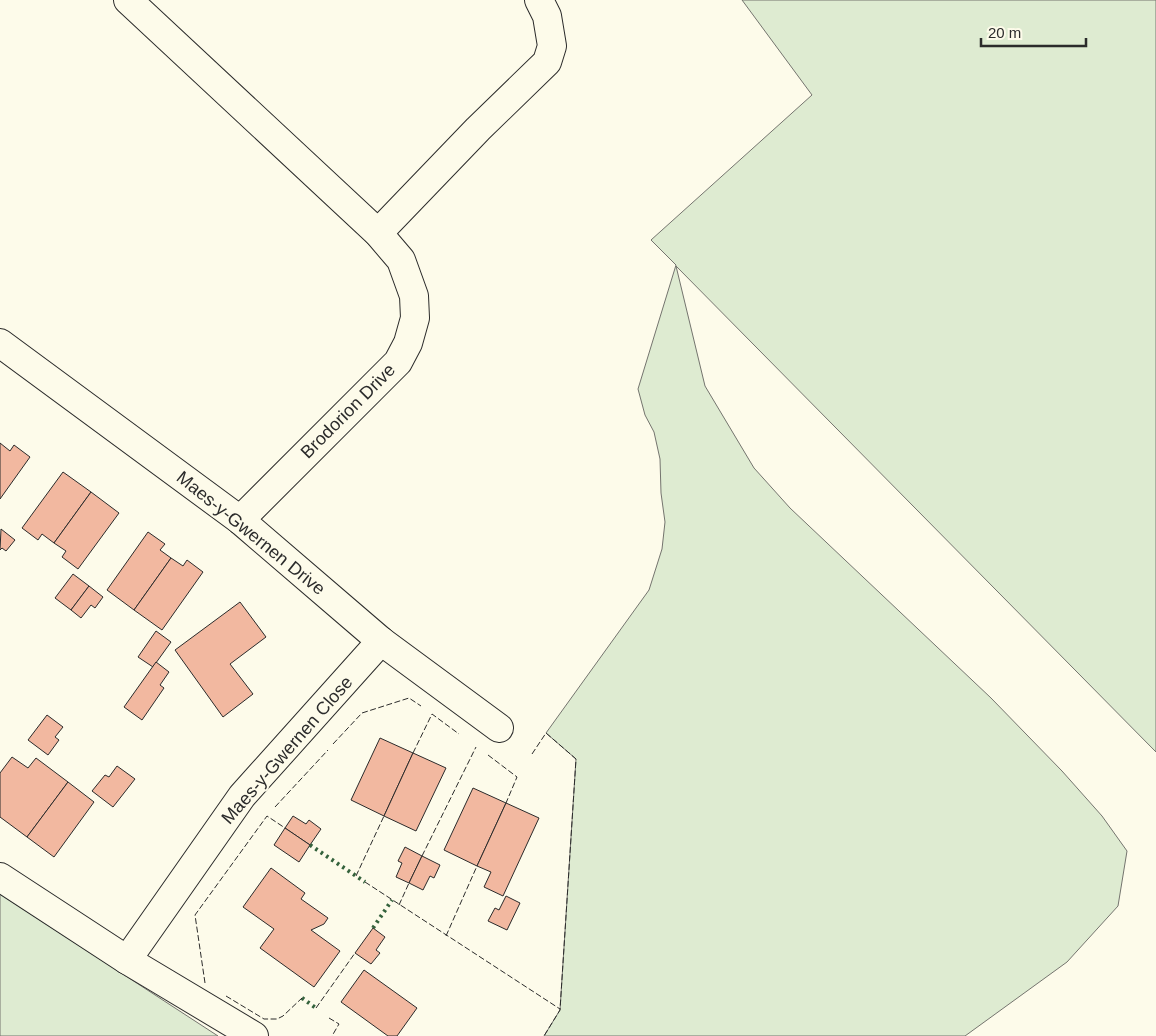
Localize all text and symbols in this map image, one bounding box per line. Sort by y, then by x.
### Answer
scale bar [981,15,1086,47]
text: 20 m [988,24,1021,41]
street label: Brodorion Drive [297,360,399,462]
street label: Maes-y-Gwernen Drive [173,467,329,599]
street label: Maes-y-Gwernen Close [217,672,357,828]

